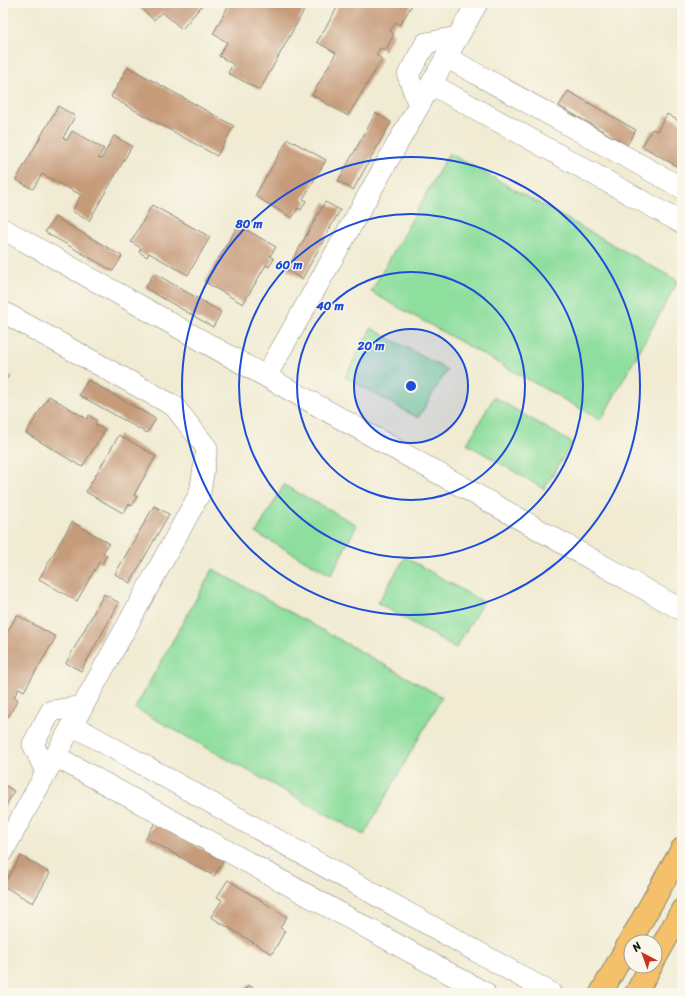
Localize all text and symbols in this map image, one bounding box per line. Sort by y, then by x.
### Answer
text: 80 m [234,213,263,235]
text: 60 m [275,254,303,276]
text: 40 m [315,295,344,317]
text: 20 m [357,335,385,357]
centre of rings [404,379,418,393]
north arrow [623,934,663,974]
text: N [627,937,646,957]

